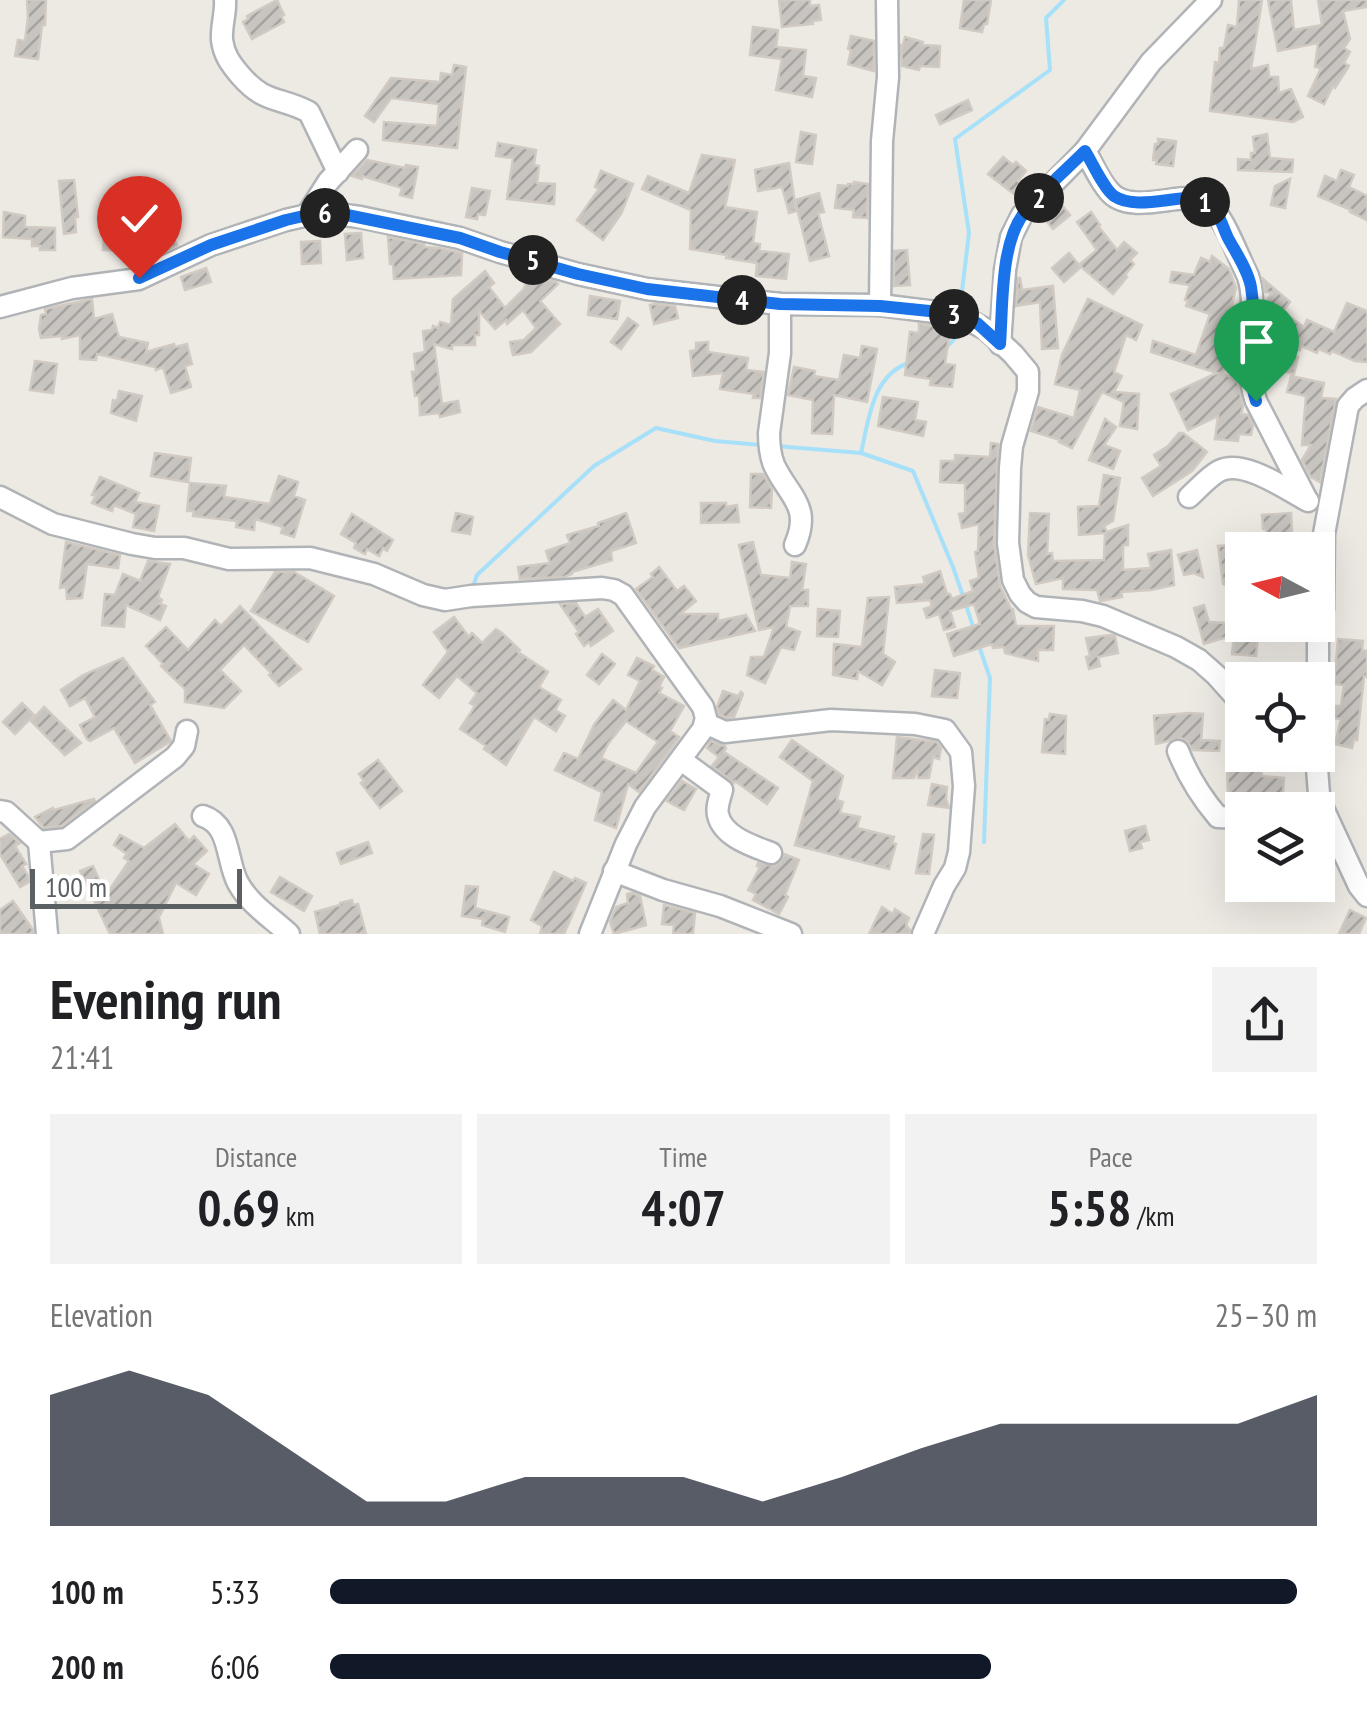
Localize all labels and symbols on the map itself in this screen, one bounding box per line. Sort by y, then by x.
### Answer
pin: 2 [1014,173,1064,223]
pin [97,176,182,279]
pin: 1 [1180,177,1230,227]
pin: 6 [300,188,350,238]
pin: 5 [508,235,558,285]
pin: 4 [717,275,767,325]
pin: 3 [929,289,979,339]
pin [1214,299,1299,402]
north arrow [1225,532,1335,642]
scale bar [30,864,242,908]

